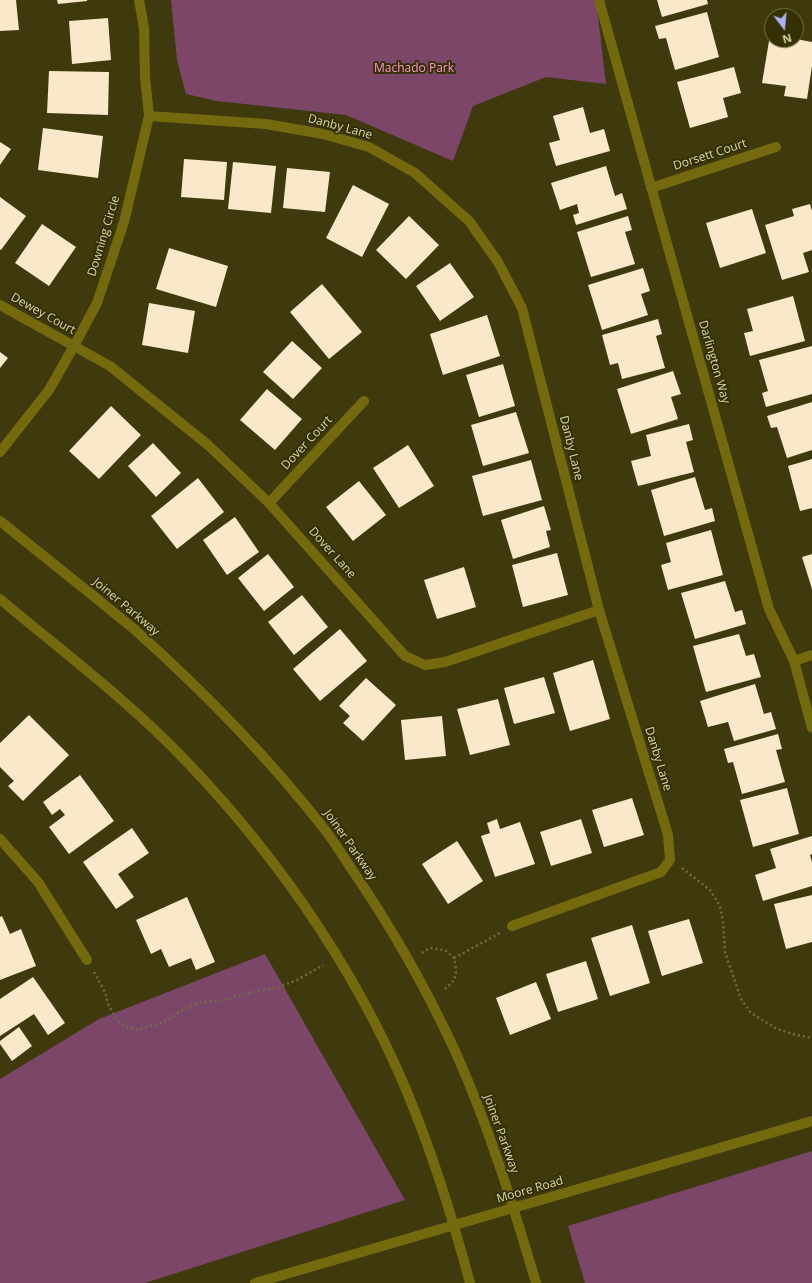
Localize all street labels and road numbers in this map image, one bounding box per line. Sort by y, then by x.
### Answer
street label: Danby Lane [306,111,374,143]
street label: Dorsett Court [672,136,748,174]
street label: Downing Circle [85,194,123,278]
street label: Dewey Court [8,290,78,338]
street label: Darlington Way [695,319,733,405]
street label: Dover Court [279,413,335,473]
street label: Danby Lane [556,414,586,482]
street label: Dover Lane [305,525,359,581]
street label: Joiner Parkway [90,575,162,639]
street label: Danby Lane [641,725,675,793]
street label: Joiner Parkway [320,807,380,883]
street label: Joiner Parkway [480,1093,522,1175]
street label: Moore Road [495,1174,565,1206]

